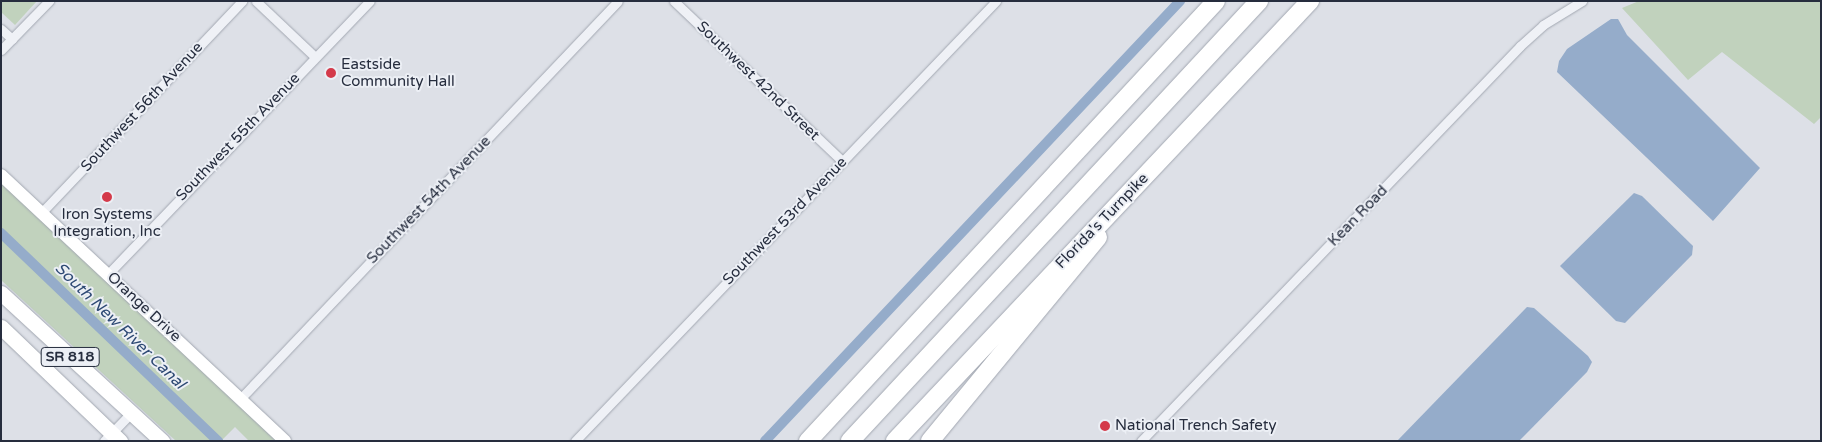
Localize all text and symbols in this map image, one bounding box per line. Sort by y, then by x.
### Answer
street label: Southwest 42nd Street [693,18,823,144]
street label: Southwest 56th Avenue [77,38,207,176]
place label: Eastside Community Hall [341,55,455,90]
marker: Eastside Community Hall [325,67,337,79]
street label: Southwest 55th Avenue [172,69,304,205]
street label: Southwest 54th Avenue [363,132,495,268]
street label: Southwest 53rd Avenue [719,153,851,289]
street label: Florida's Turnpike [1052,170,1152,272]
street label: Kean Road [1325,182,1391,250]
marker: Iron Systems Integration, Inc [101,191,113,203]
place label: Iron Systems Integration, Inc [53,205,161,240]
water label: South New River Canal [51,259,189,393]
street label: Orange Drive [103,268,185,346]
road number: SR 818 [40,346,100,368]
place label: National Trench Safety [1115,417,1276,435]
marker: National Trench Safety [1099,420,1111,432]

